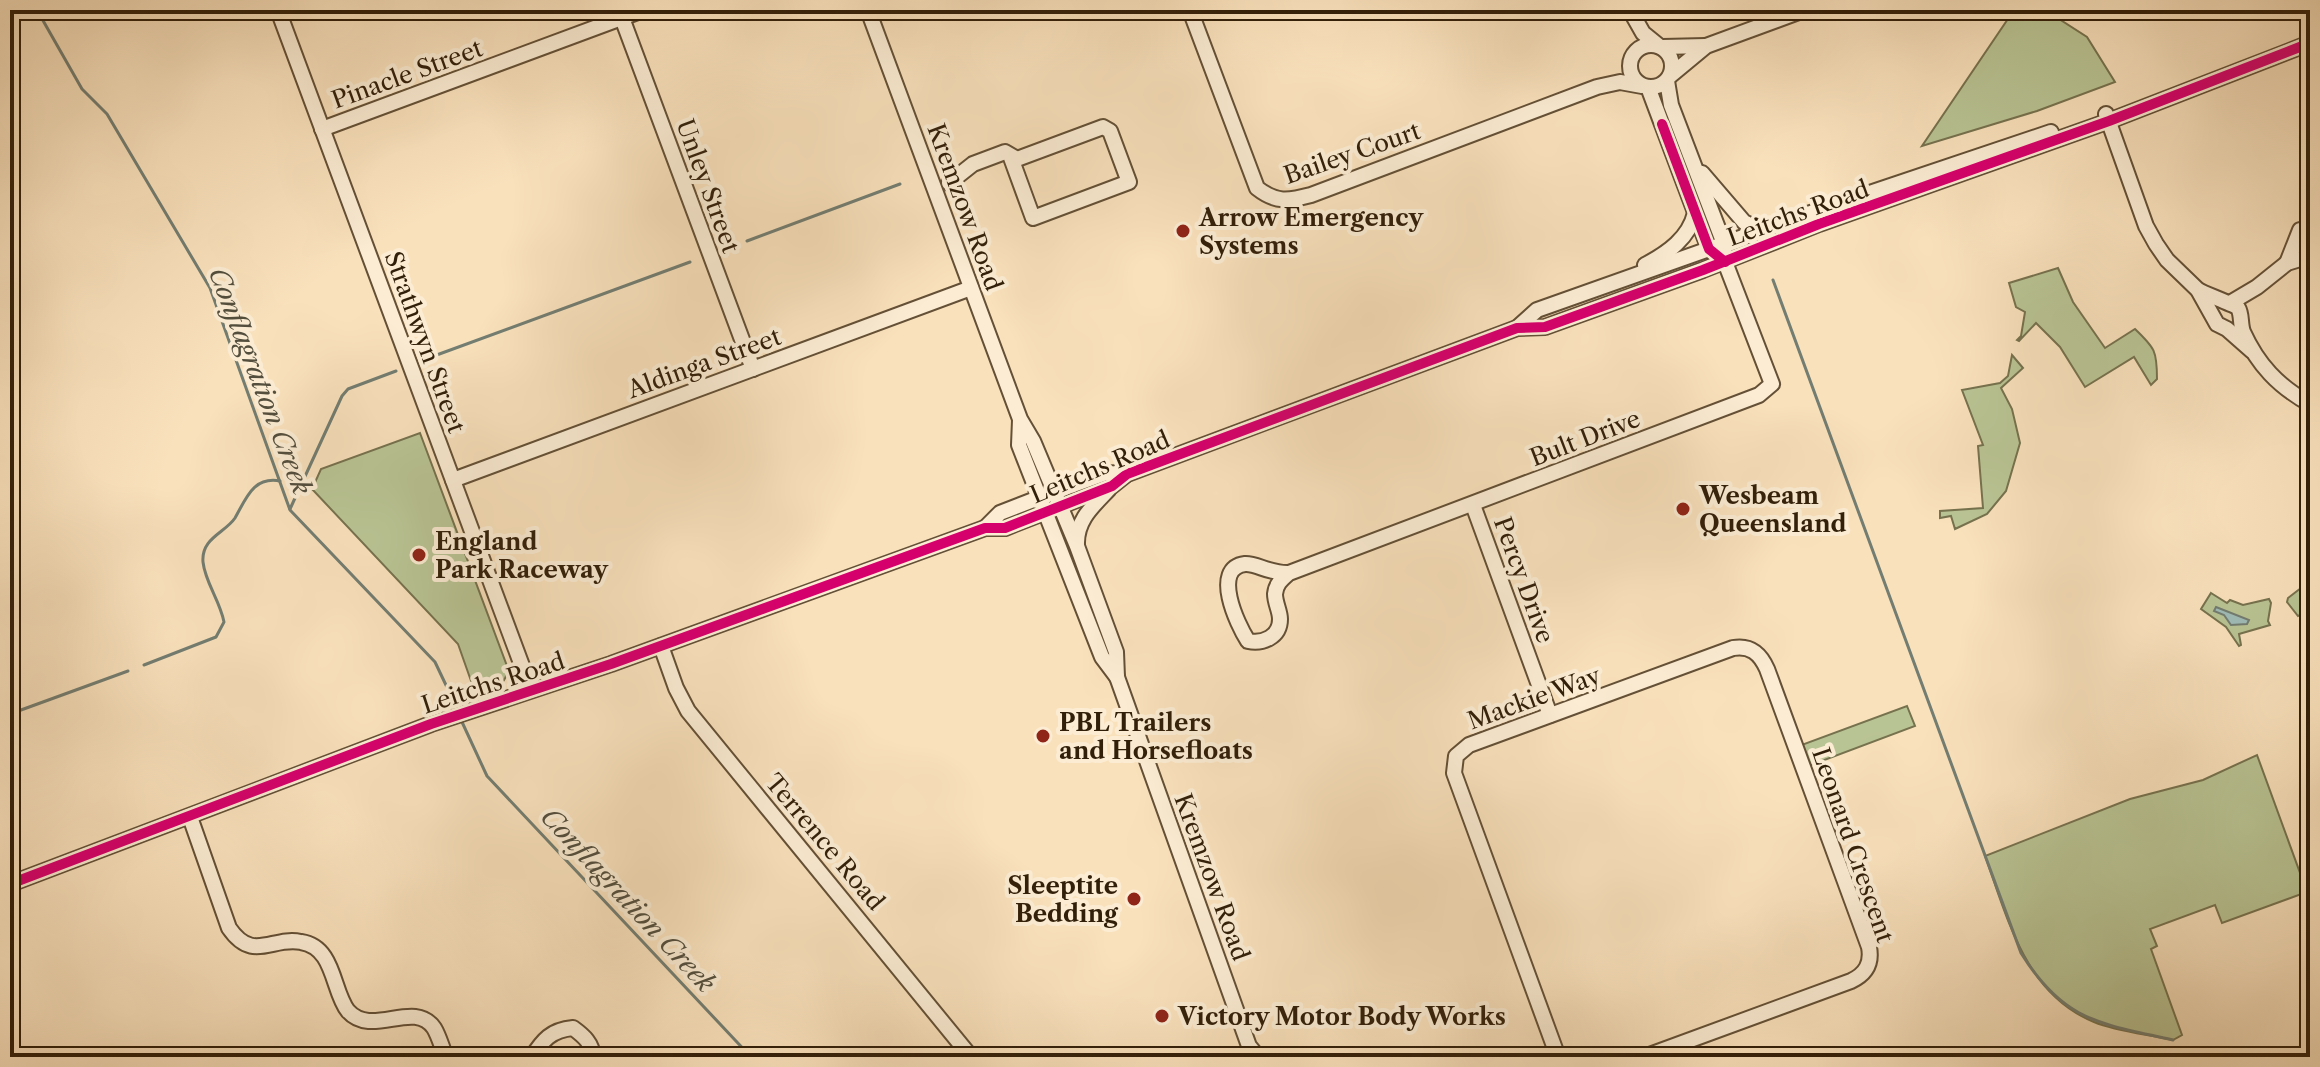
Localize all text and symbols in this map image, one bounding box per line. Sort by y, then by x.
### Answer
street label: Pinacle Street [328,33,487,115]
street label: Unley Street [670,115,746,257]
street label: Bailey Court [1280,116,1425,190]
street label: Kremzow Road [921,120,1009,295]
street label: Leitchs Road [1723,174,1873,252]
place label: Arrow Emergency Systems [1198,203,1424,260]
marker: Arrow Emergency Systems [1174,222,1192,240]
street label: Strathwyn Street [379,247,471,437]
water label: Conflagration Creek [202,263,318,500]
street label: Aldinga Street [622,322,785,405]
street label: Bult Drive [1526,404,1644,472]
street label: Leitchs Road [1026,424,1174,509]
place label: Wesbeam Queensland [1698,481,1847,538]
marker: Wesbeam Queensland [1674,500,1692,518]
street label: Percy Drive [1488,513,1560,647]
place label: England Park Raceway [435,527,609,584]
marker: England Park Raceway [410,546,428,564]
street label: Leitchs Road [418,646,569,720]
street label: Mackie Way [1464,660,1605,735]
place label: PBL Trailers and Horsefloats [1059,708,1253,765]
marker: PBL Trailers and Horsefloats [1034,727,1052,745]
street label: Leonard Crescent [1806,744,1900,947]
street label: Terrence Road [759,768,891,916]
street label: Kremzow Road [1168,790,1256,965]
water label: Conflagration Creek [534,801,722,999]
place label: Sleeptite Bedding [1007,871,1119,928]
marker: Sleeptite Bedding [1125,890,1143,908]
place label: Victory Motor Body Works [1177,1002,1506,1031]
marker: Victory Motor Body Works [1153,1007,1171,1025]

